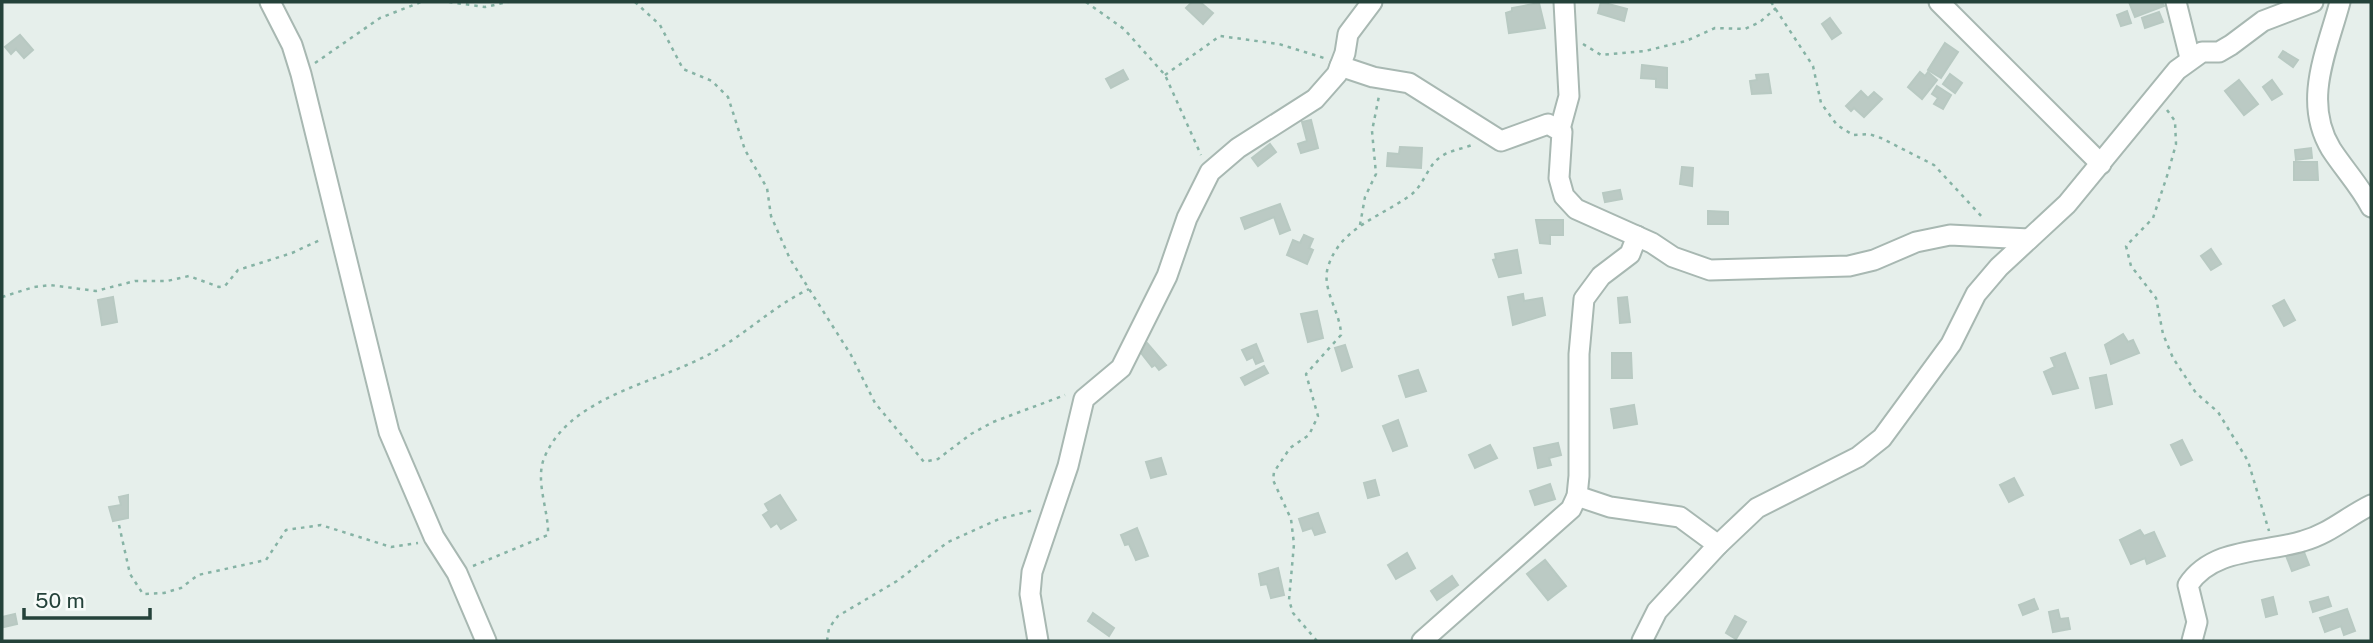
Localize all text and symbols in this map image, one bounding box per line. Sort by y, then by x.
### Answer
scale bar [24,576,150,620]
text: 50 m [35,588,85,613]

